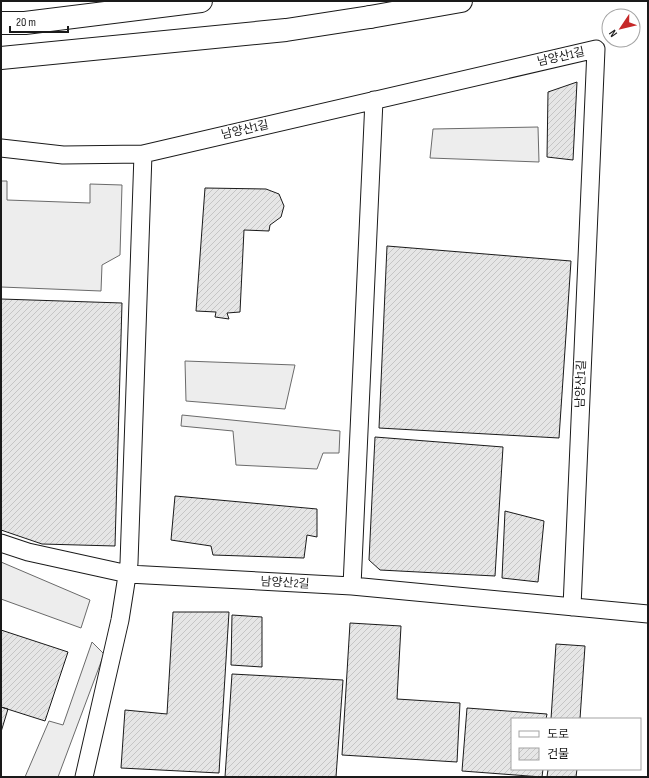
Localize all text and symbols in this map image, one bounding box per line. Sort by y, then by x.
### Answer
scale bar [10,8,68,34]
north arrow [601,8,641,48]
text: 20 m [16,15,36,30]
text: N [606,27,620,40]
street label: 남양산1길 [536,44,586,70]
street label: 남양산1길 [220,117,270,143]
street label: 남양산1길 [573,360,589,408]
street label: 남양산2길 [260,574,310,592]
legend [511,718,641,770]
text: 도로 [547,727,569,742]
text: 건물 [547,747,569,762]

